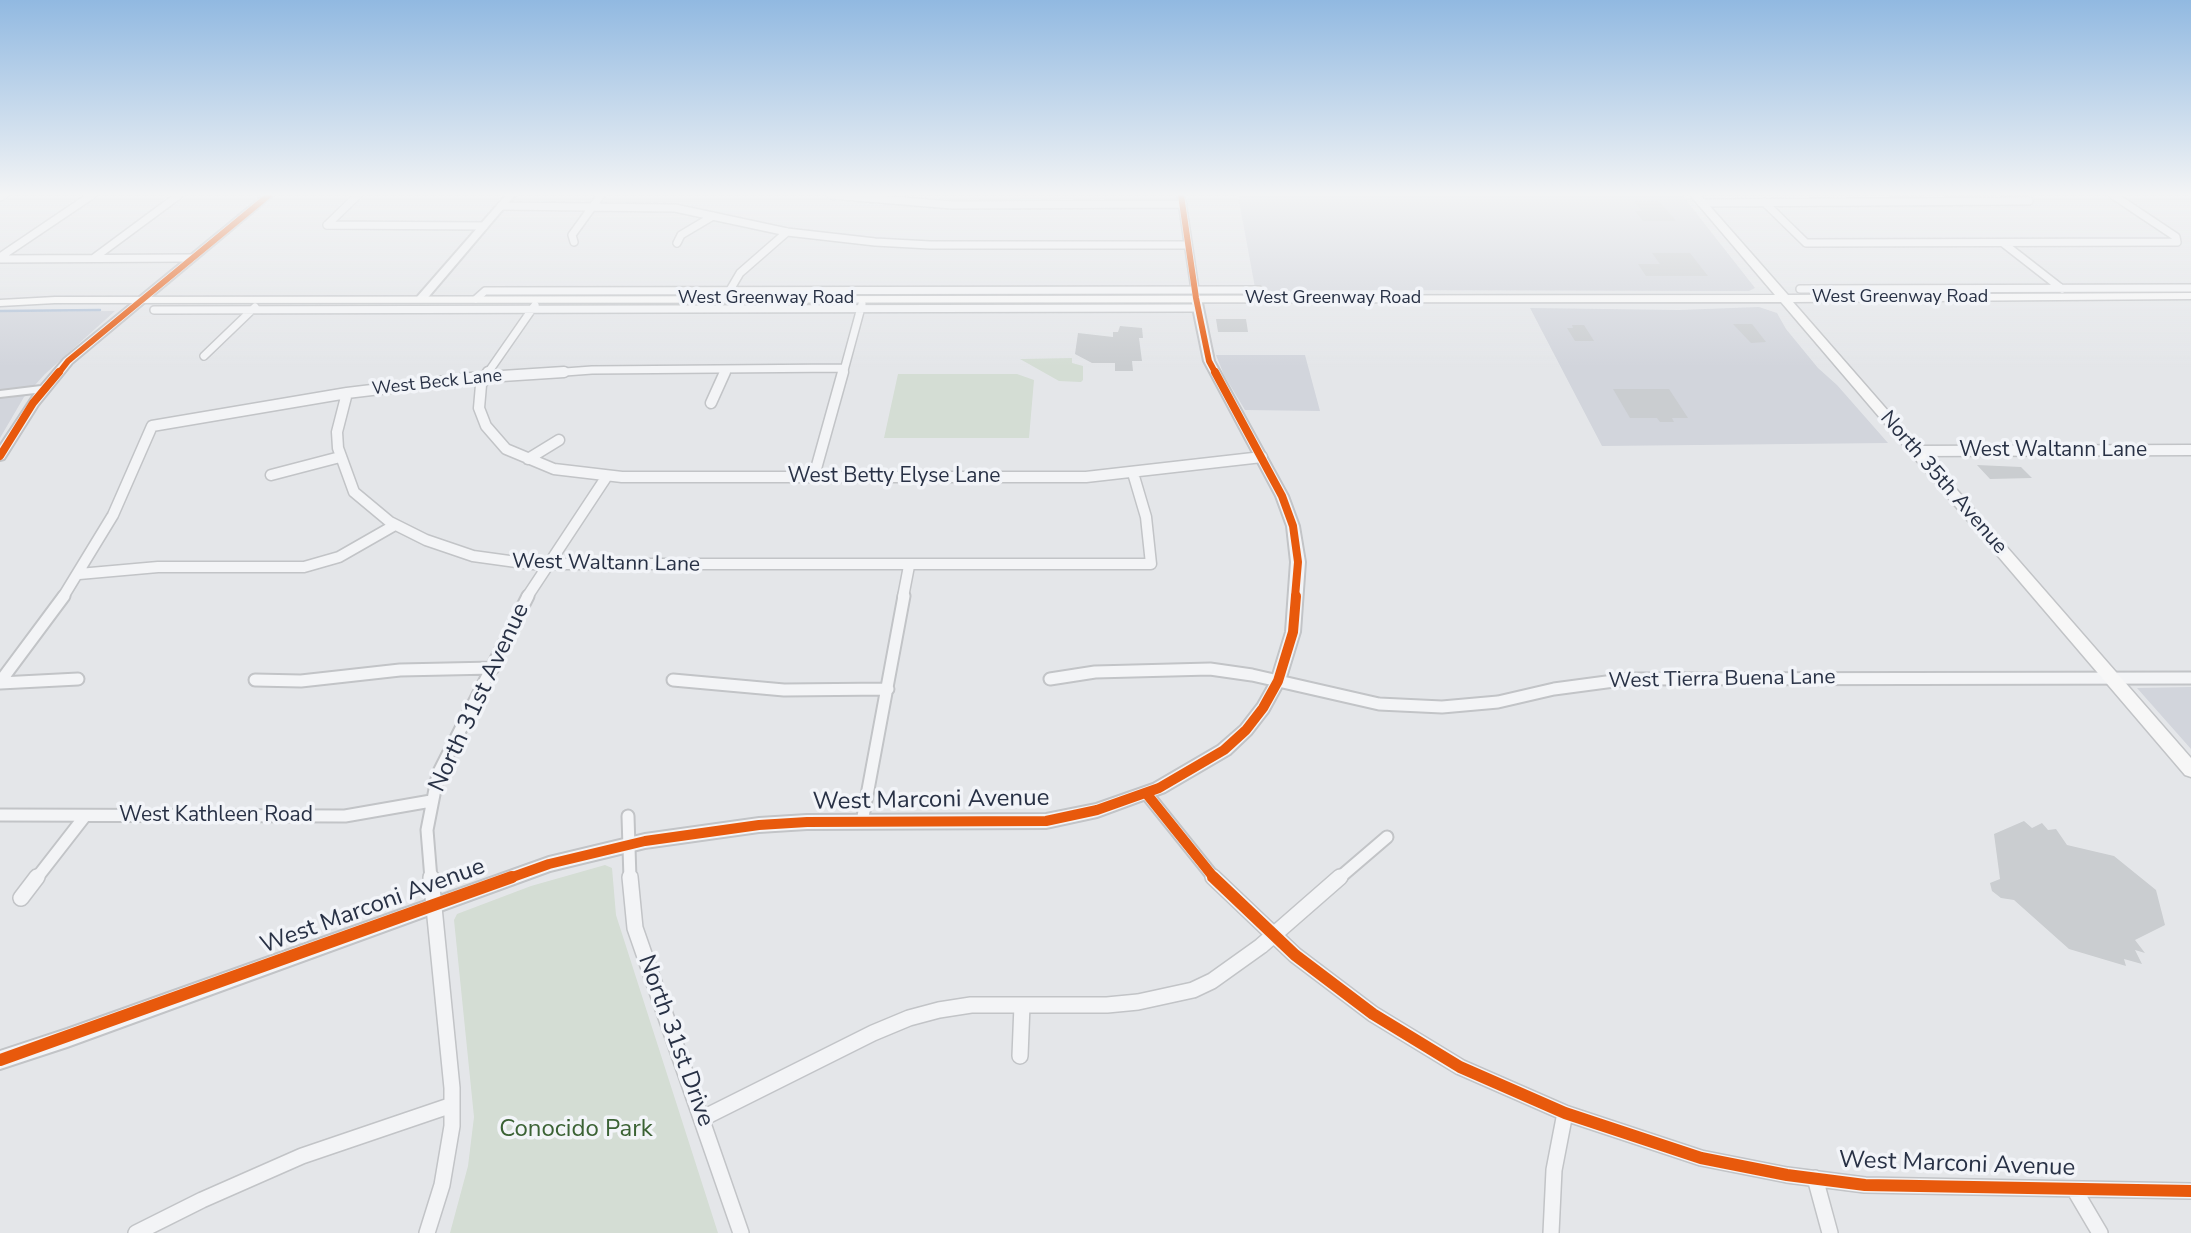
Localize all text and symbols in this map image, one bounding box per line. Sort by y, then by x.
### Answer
street label: West Greenway Road [1812,287,1988,309]
street label: West Greenway Road [678,288,854,310]
street label: West Greenway Road [1245,288,1421,310]
street label: West Beck Lane [371,365,503,401]
street label: North 35th Avenue [1874,406,2012,560]
street label: West Waltann Lane [1959,438,2147,464]
street label: West Betty Elyse Lane [787,464,1001,490]
street label: West Waltann Lane [512,550,700,578]
street label: North 31st Avenue [424,599,536,797]
street label: West Tierra Buena Lane [1608,665,1836,695]
street label: West Marconi Avenue [812,785,1050,817]
street label: West Kathleen Road [119,803,313,829]
street label: West Marconi Avenue [257,853,489,961]
street label: North 31st Drive [631,951,719,1131]
park label: Conocido Park [499,1116,653,1144]
street label: West Marconi Avenue [1838,1146,2076,1184]

